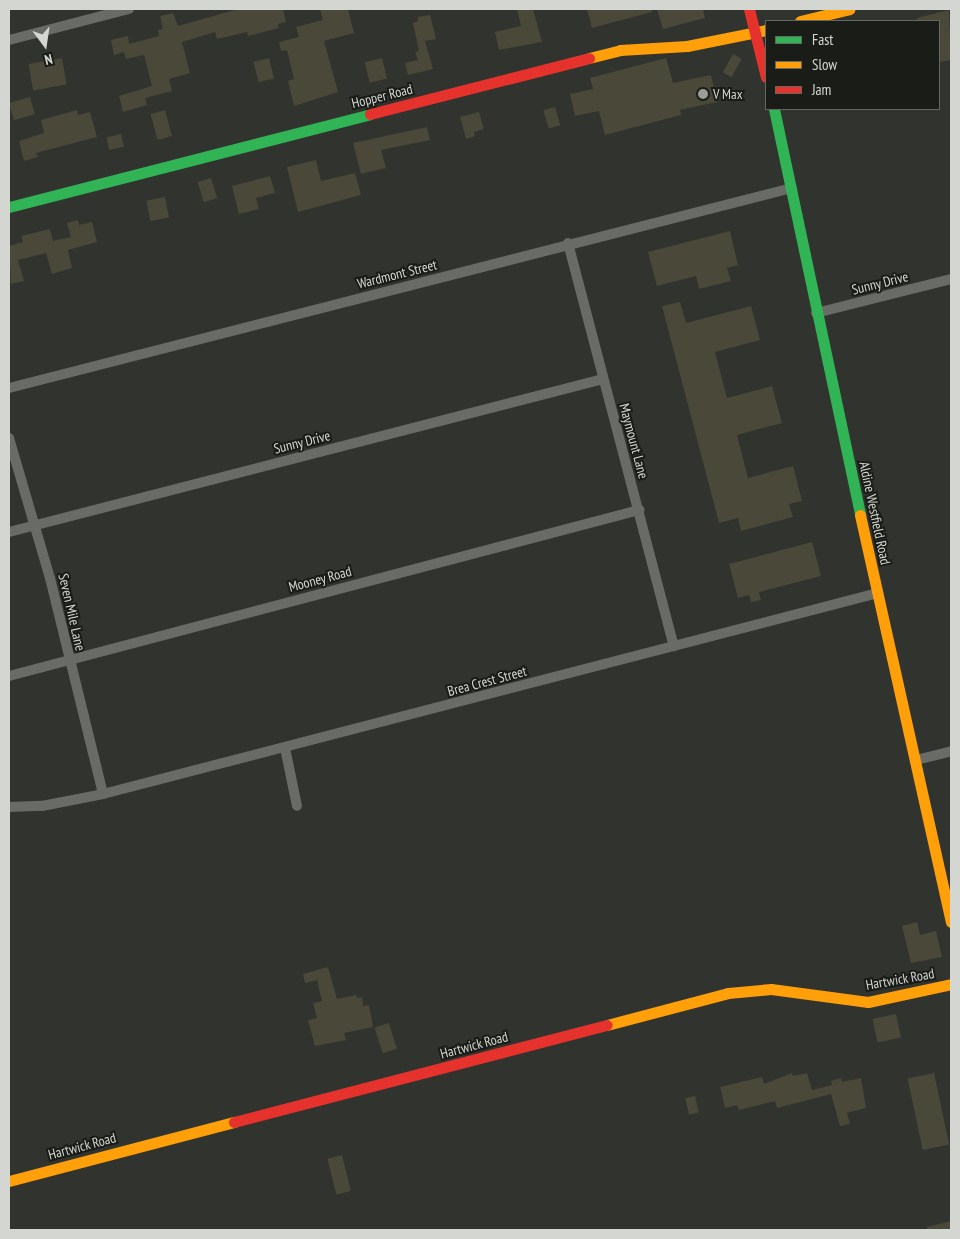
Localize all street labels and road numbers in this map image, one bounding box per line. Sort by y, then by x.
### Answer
street label: Hopper Road [350,80,414,112]
street label: Wardmont Street [355,256,439,292]
street label: Sunny Drive [850,268,910,298]
street label: Maymount Lane [616,402,652,480]
street label: Sunny Drive [272,427,332,457]
street label: Aldine Westfield Road [856,460,894,566]
street label: Mooney Road [287,562,353,596]
street label: Seven Mile Lane [55,572,89,652]
street label: Brea Crest Street [446,662,528,700]
street label: Hartwick Road [864,965,936,993]
street label: Hartwick Road [438,1028,510,1062]
street label: Hartwick Road [46,1129,118,1163]

